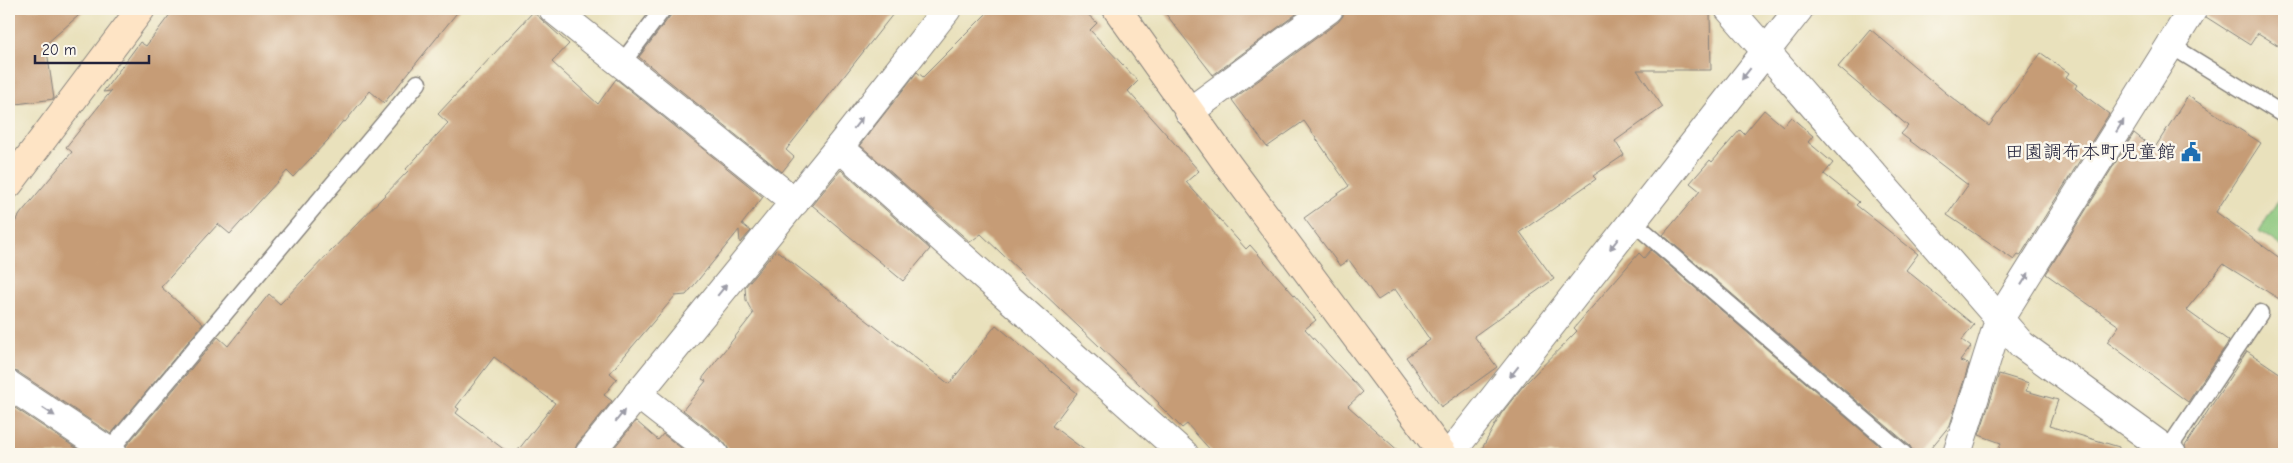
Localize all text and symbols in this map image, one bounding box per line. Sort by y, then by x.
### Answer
scale bar [35,32,149,64]
text: 20 m [42,41,76,59]
one-way arrow [1741,67,1752,80]
one-way arrow [853,116,863,130]
one-way arrow [2115,119,2125,133]
place label: 田園調布本町児童館 [2005,141,2176,163]
public building icon: 田園調布本町児童館 [2180,141,2202,163]
one-way arrow [1609,237,1620,250]
one-way arrow [2020,272,2030,286]
one-way arrow [717,284,728,297]
one-way arrow [1509,365,1519,379]
one-way arrow [43,407,56,417]
one-way arrow [614,410,625,423]

